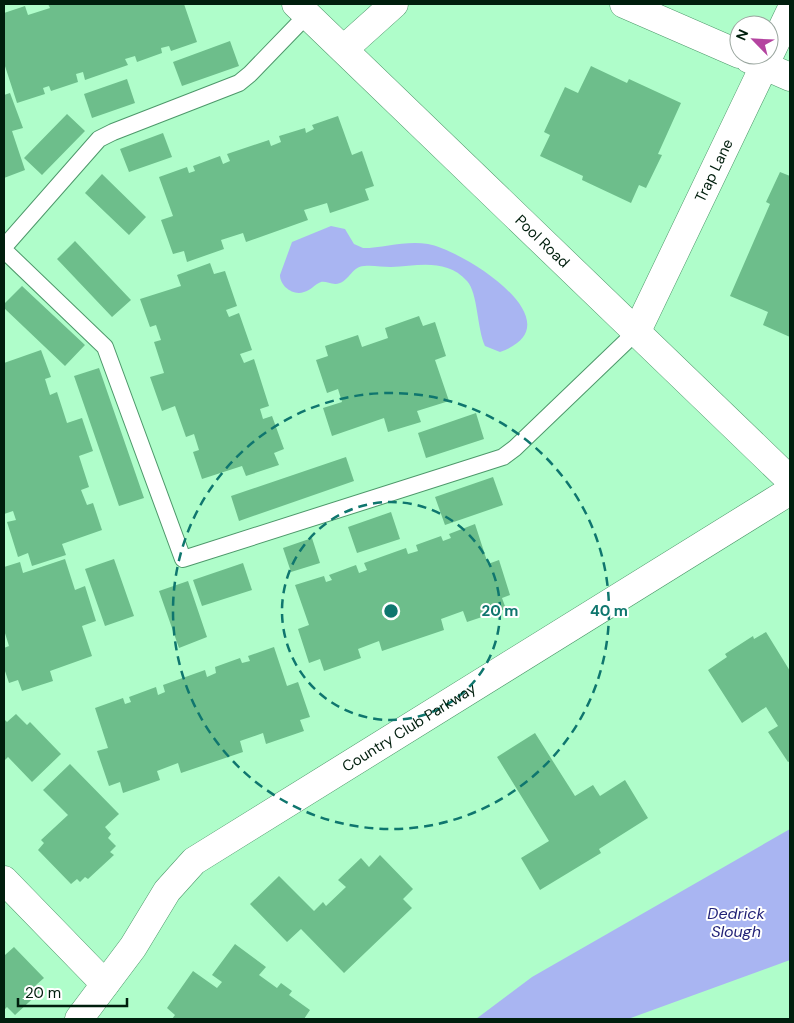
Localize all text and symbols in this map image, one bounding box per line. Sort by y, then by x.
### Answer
north arrow [729,15,779,65]
text: N [732,26,752,43]
street label: Trap Lane [690,136,738,205]
street label: Pool Road [511,210,574,272]
text: 20 m [482,601,518,621]
text: 40 m [590,601,628,621]
centre of rings [382,602,400,620]
street label: Country Club Parkway [338,678,480,777]
water label: Dedrick Slough [707,903,765,942]
scale bar [18,976,126,1008]
text: 20 m [25,983,61,1003]

